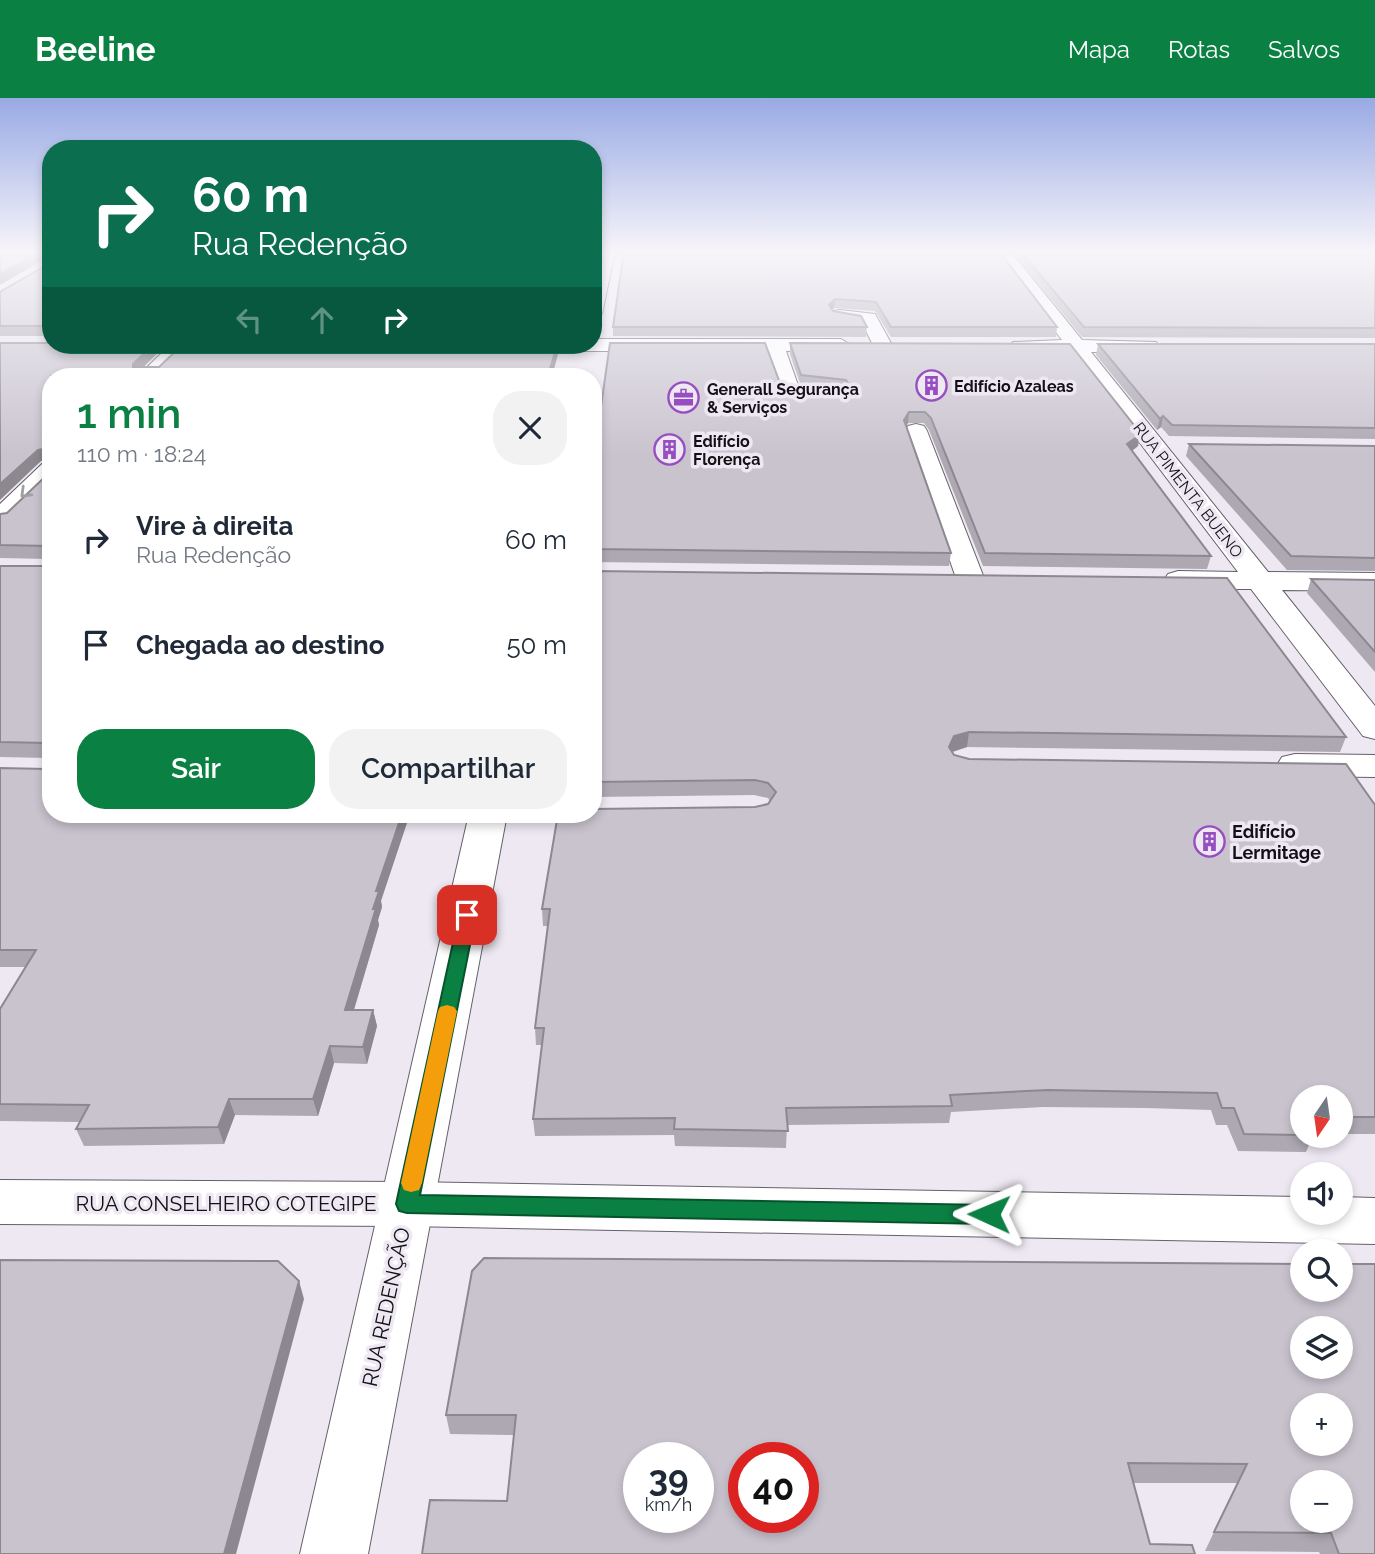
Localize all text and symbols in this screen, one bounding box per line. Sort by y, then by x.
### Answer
text: Beeline [35,30,156,69]
text: Mapa [1068,35,1130,64]
text: Rotas [1168,35,1230,64]
text: Salvos [1268,35,1340,64]
text: 60 m [192,166,309,223]
icon: right [77,168,168,259]
text: Rua Redenção [192,225,408,262]
icon: left [230,301,268,339]
icon: ahead [303,301,341,339]
icon: right [376,301,414,339]
building icon: Edifício Azaleas [914,369,948,403]
place label: Edifício Azaleas [954,377,1074,396]
place label: Generall Segurança & Serviços [707,380,859,417]
office icon: Generall Segurança & Serviços [667,381,701,415]
text: 1 min [77,389,181,438]
button: close [493,391,567,465]
street label: RUA PIMENTA BUENO [1129,419,1247,561]
place label: Edifício Florença [693,432,761,469]
building icon: Edifício Florença [653,433,687,467]
text: 110 m · 18:24 [77,440,206,467]
one-way arrow [21,485,34,498]
text: Vire à direita [136,511,293,541]
icon: right [77,521,115,559]
text: 60 m [505,525,567,555]
text: Rua Redenção [136,541,291,568]
icon: arrive [77,626,115,664]
text: Chegada ao destino [136,630,385,660]
text: 50 m [506,630,567,660]
button: Sair [77,729,315,809]
button: Compartilhar [329,729,567,809]
place label: Edifício Lermitage [1232,821,1321,863]
building icon: Edifício Lermitage [1192,824,1226,858]
pin [437,885,497,945]
icon: arrive [448,896,486,934]
north arrow [1290,1085,1353,1148]
map controls [1290,1085,1353,1533]
button: sound [1290,1162,1353,1225]
position arrow [952,1177,1026,1251]
street label: RUA CONSELHEIRO COTEGIPE [75,1191,377,1216]
street label: RUA REDENÇÃO [357,1225,415,1389]
button: search [1290,1239,1353,1302]
button: layers [1290,1316,1353,1379]
button: + [1290,1393,1353,1456]
speed limit sign: 40 [728,1442,819,1533]
text: 39 [648,1458,689,1499]
button: − [1290,1470,1353,1533]
text: km/h [645,1494,692,1515]

